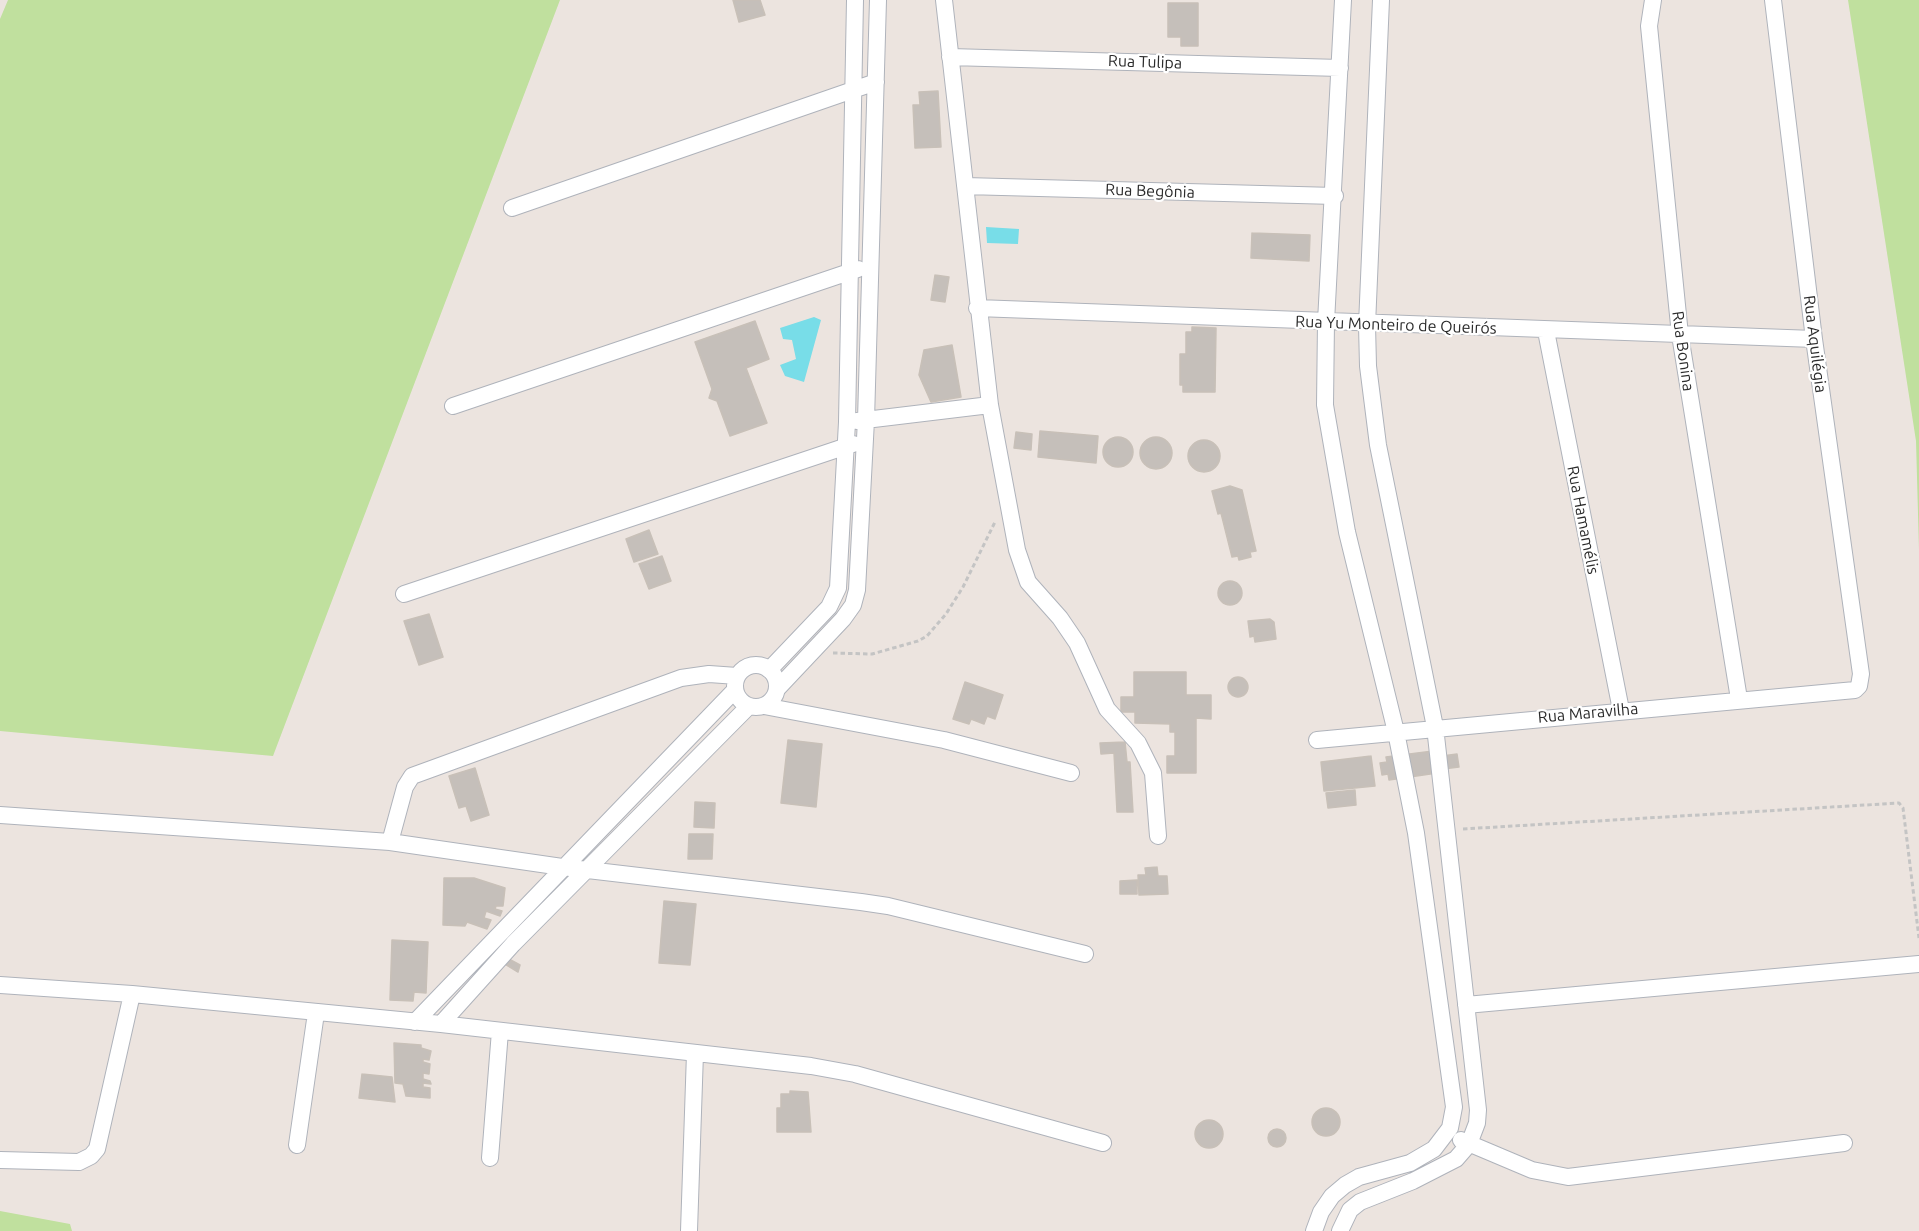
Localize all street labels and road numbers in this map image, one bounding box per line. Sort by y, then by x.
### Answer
street label: Rua Tulipa [1108,51,1182,73]
street label: Rua Begônia [1105,180,1195,202]
street label: Rua Aquilégia [1799,294,1831,394]
street label: Rua Bonina [1668,310,1698,392]
street label: Rua Yu Monteiro de Queirós [1295,312,1497,338]
street label: Rua Hamamélis [1563,464,1603,576]
street label: Rua Maravilha [1537,699,1639,727]

